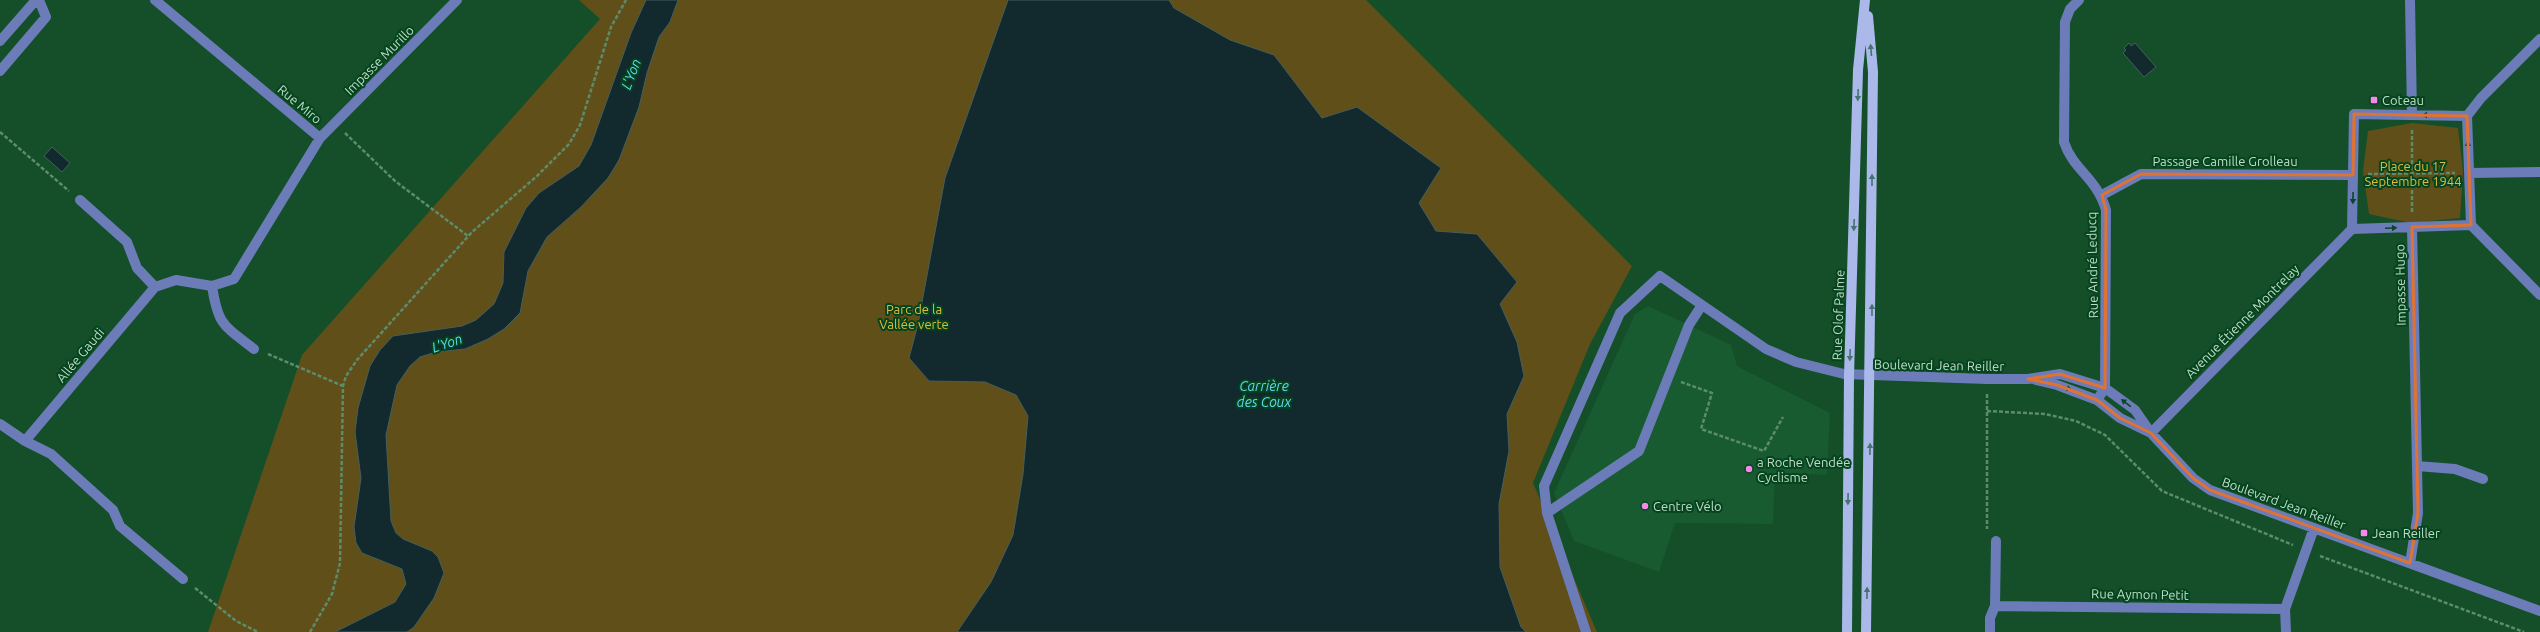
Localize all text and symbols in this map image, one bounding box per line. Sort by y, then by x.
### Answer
street label: Impasse Murillo [342,23,416,97]
one-way arrow [1868,44,1875,56]
water label: L'Yon [618,57,644,91]
street label: Rue Miro [275,82,325,126]
one-way arrow [1854,89,1861,101]
place label: Coteau [2382,93,2424,107]
marker: Coteau [2369,95,2379,105]
one-way arrow [2421,112,2434,118]
one-way arrow [2465,140,2471,153]
street label: Passage Camille Grolleau [2152,154,2298,168]
park label: Place du 17 Septembre 1944 [2364,159,2462,188]
one-way arrow [1869,173,1875,186]
one-way arrow [2350,192,2356,205]
street label: Rue André Leducq [2084,212,2100,318]
one-way arrow [1851,219,1857,232]
one-way arrow [2385,224,2397,231]
street label: Impasse Hugo [2392,244,2408,326]
street label: Avenue Étienne Montrelay [2182,261,2302,381]
street label: Rue Olof Palme [1829,269,1847,361]
park label: Parc de la Vallée verte [879,302,949,331]
one-way arrow [1868,304,1875,316]
street label: Allée Gaudi [53,325,107,385]
water label: L'Yon [430,330,464,356]
one-way arrow [1847,349,1853,362]
street label: Boulevard Jean Reiller [1874,357,2004,373]
water label: Carrière des Coux [1237,378,1292,410]
one-way arrow [2060,386,2072,392]
one-way arrow [2120,399,2131,407]
one-way arrow [1867,442,1873,455]
place label: a Roche Vendée Cyclisme [1757,455,1850,484]
marker: a Roche Vendée Cyclisme [1744,464,1754,474]
street label: Boulevard Jean Reiller [2220,474,2348,532]
one-way arrow [1845,493,1851,506]
place label: Centre Vélo [1653,499,1722,513]
marker: Centre Vélo [1640,501,1650,511]
place label: Jean Reiller [2372,526,2440,540]
marker: Jean Reiller [2359,528,2369,538]
one-way arrow [1864,586,1870,599]
street label: Rue Aymon Petit [2091,586,2189,602]

